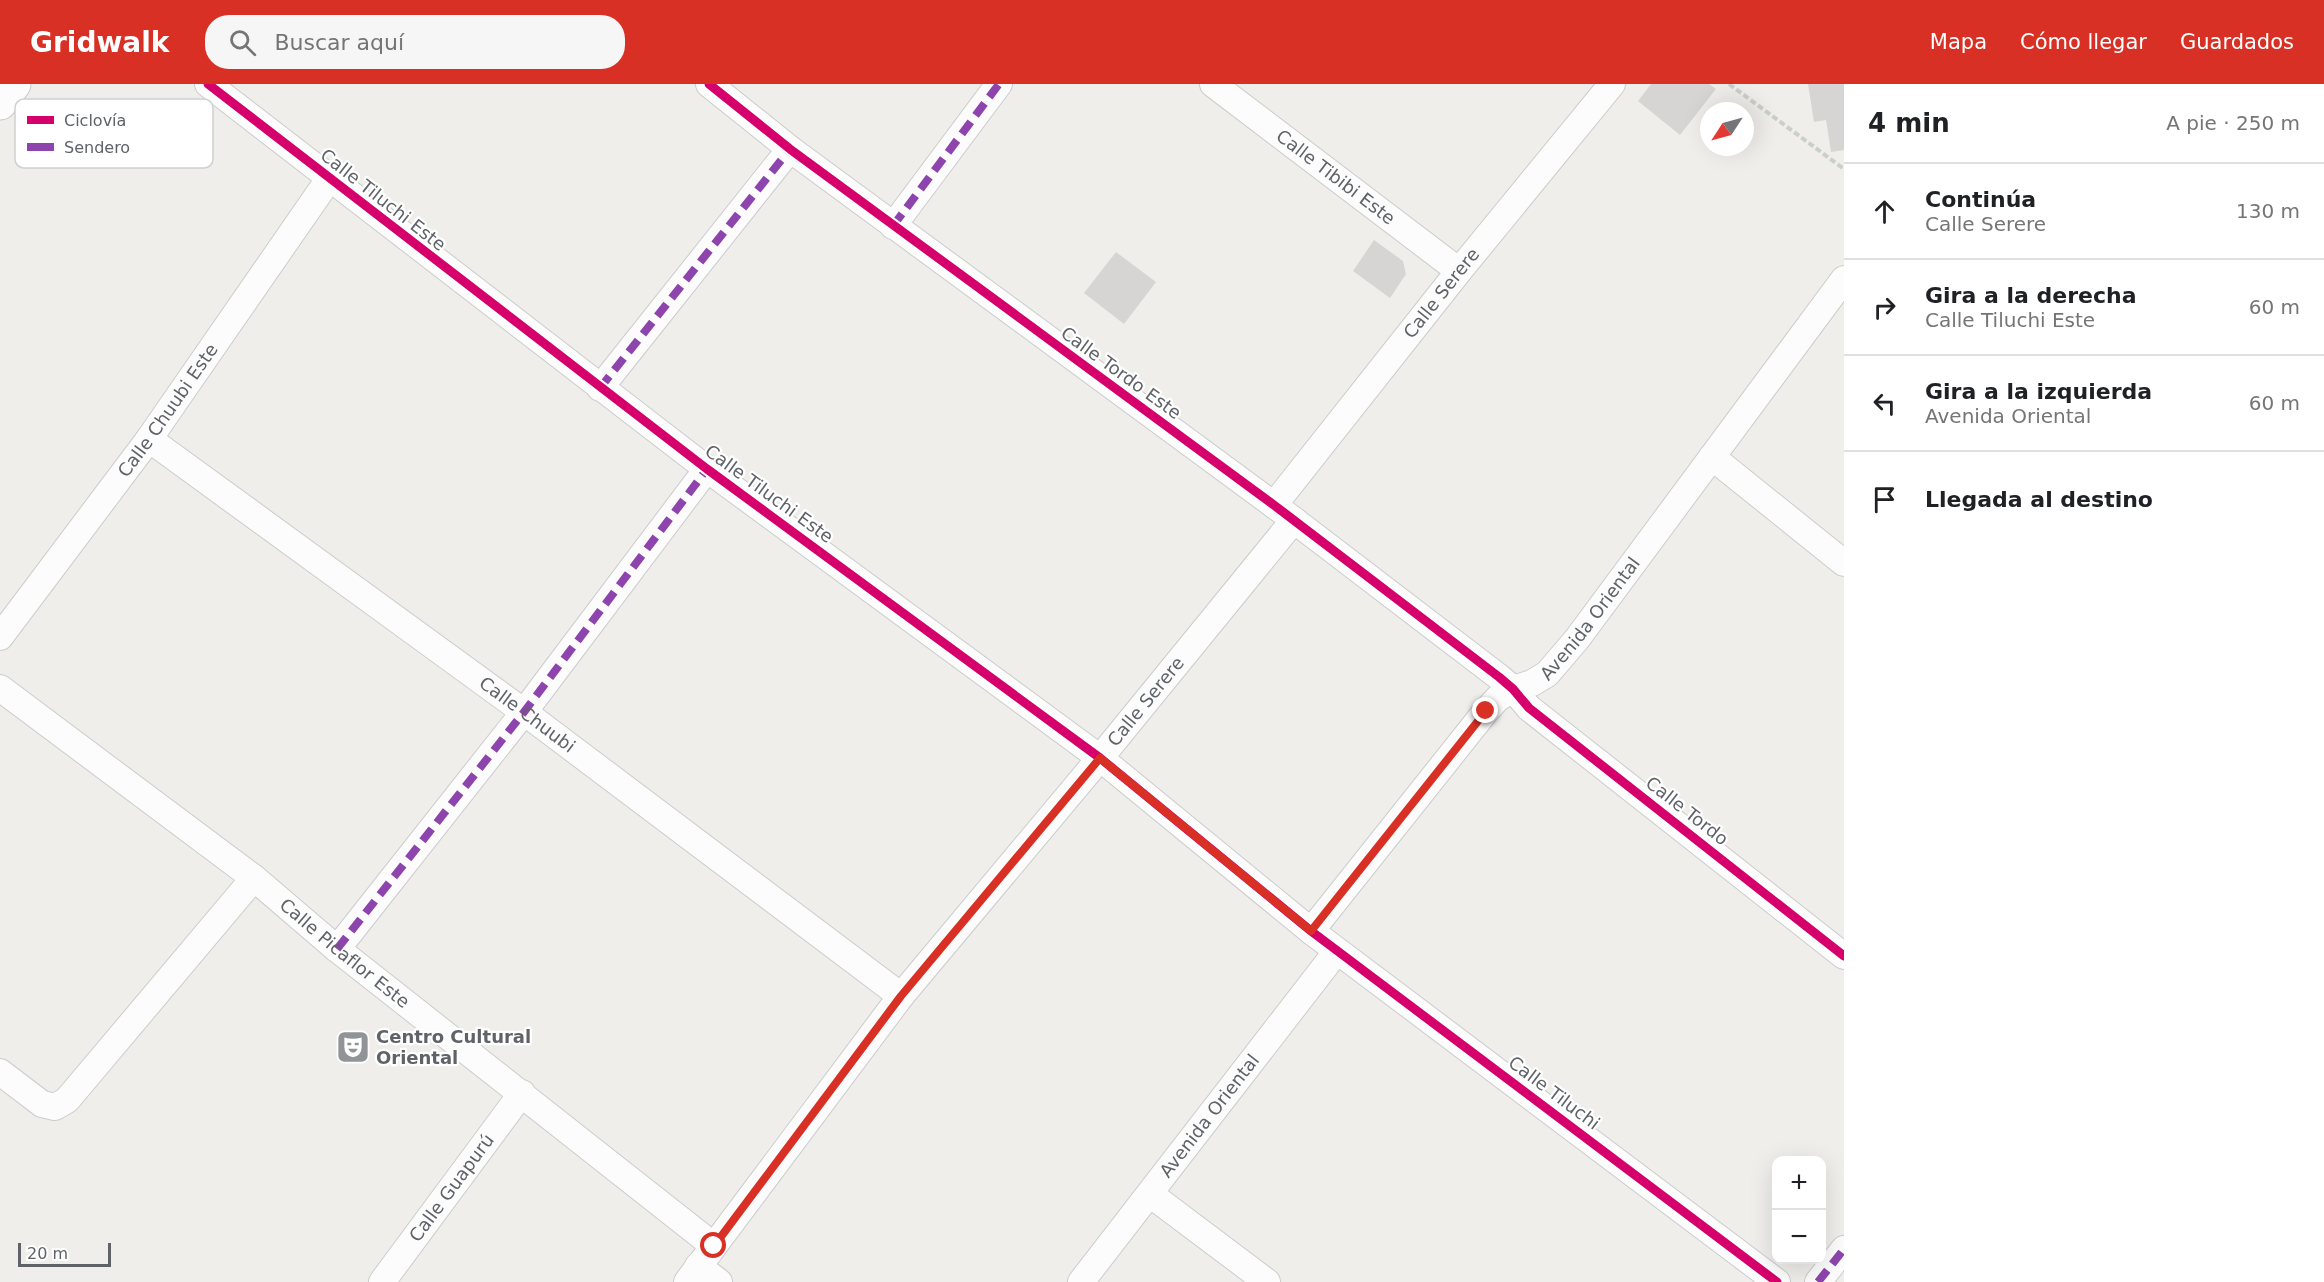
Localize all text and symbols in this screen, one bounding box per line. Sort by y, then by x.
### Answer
search box [205,15,625,69]
text: Gridwalk [30,26,169,59]
icon: search [226,26,259,59]
text: Buscar aquí [274,30,404,55]
text: Mapa [1930,30,1987,54]
text: Cómo llegar [2020,30,2147,54]
text: Guardados [2180,30,2294,54]
legend [15,99,213,168]
north arrow [1700,102,1754,156]
text: 4 min [1868,108,1950,138]
text: Ciclovía [64,111,126,130]
text: A pie · 250 m [2166,111,2300,135]
street label: Calle Tibibi Este [1272,125,1399,229]
text: Sendero [64,138,130,157]
street label: Calle Tiluchi Este [316,144,450,255]
text: Continúa [1925,187,2036,212]
icon: ahead [1868,195,1901,228]
text: 130 m [2236,199,2300,223]
text: Calle Serere [1925,212,2046,236]
street label: Calle Serere [1399,244,1483,342]
text: Gira a la derecha [1925,283,2137,308]
icon: right [1868,291,1901,324]
text: 60 m [2249,295,2300,319]
text: Calle Tiluchi Este [1925,308,2095,332]
street label: Calle Tordo Este [1057,322,1186,423]
street label: Calle Chuubi Este [113,340,222,481]
text: Gira a la izquierda [1925,379,2152,404]
icon: left [1868,387,1901,420]
text: 60 m [2249,391,2300,415]
text: Avenida Oriental [1925,404,2091,428]
street label: Calle Tiluchi Este [701,440,837,547]
icon: arrive [1868,483,1901,516]
text: Llegada al destino [1925,487,2153,512]
street label: Avenida Oriental [1536,553,1644,684]
street label: Calle Serere [1103,652,1188,750]
street label: Calle Chuubi [475,672,579,757]
route end [1472,697,1498,723]
street label: Calle Tordo [1642,772,1733,849]
street label: Calle Picaflor Este [276,894,414,1012]
place label: Centro Cultural Oriental [376,1026,531,1068]
theatre icon: Centro Cultural Oriental [335,1029,371,1065]
street label: Avenida Oriental [1155,1050,1263,1181]
street label: Calle Tiluchi [1505,1052,1604,1134]
street label: Calle Guapurú [405,1130,498,1246]
map controls [1772,1156,1826,1264]
button: + [1772,1156,1826,1210]
button: − [1772,1210,1826,1264]
route start [700,1232,726,1258]
scale bar [18,1240,111,1268]
text: 20 m [27,1244,68,1263]

